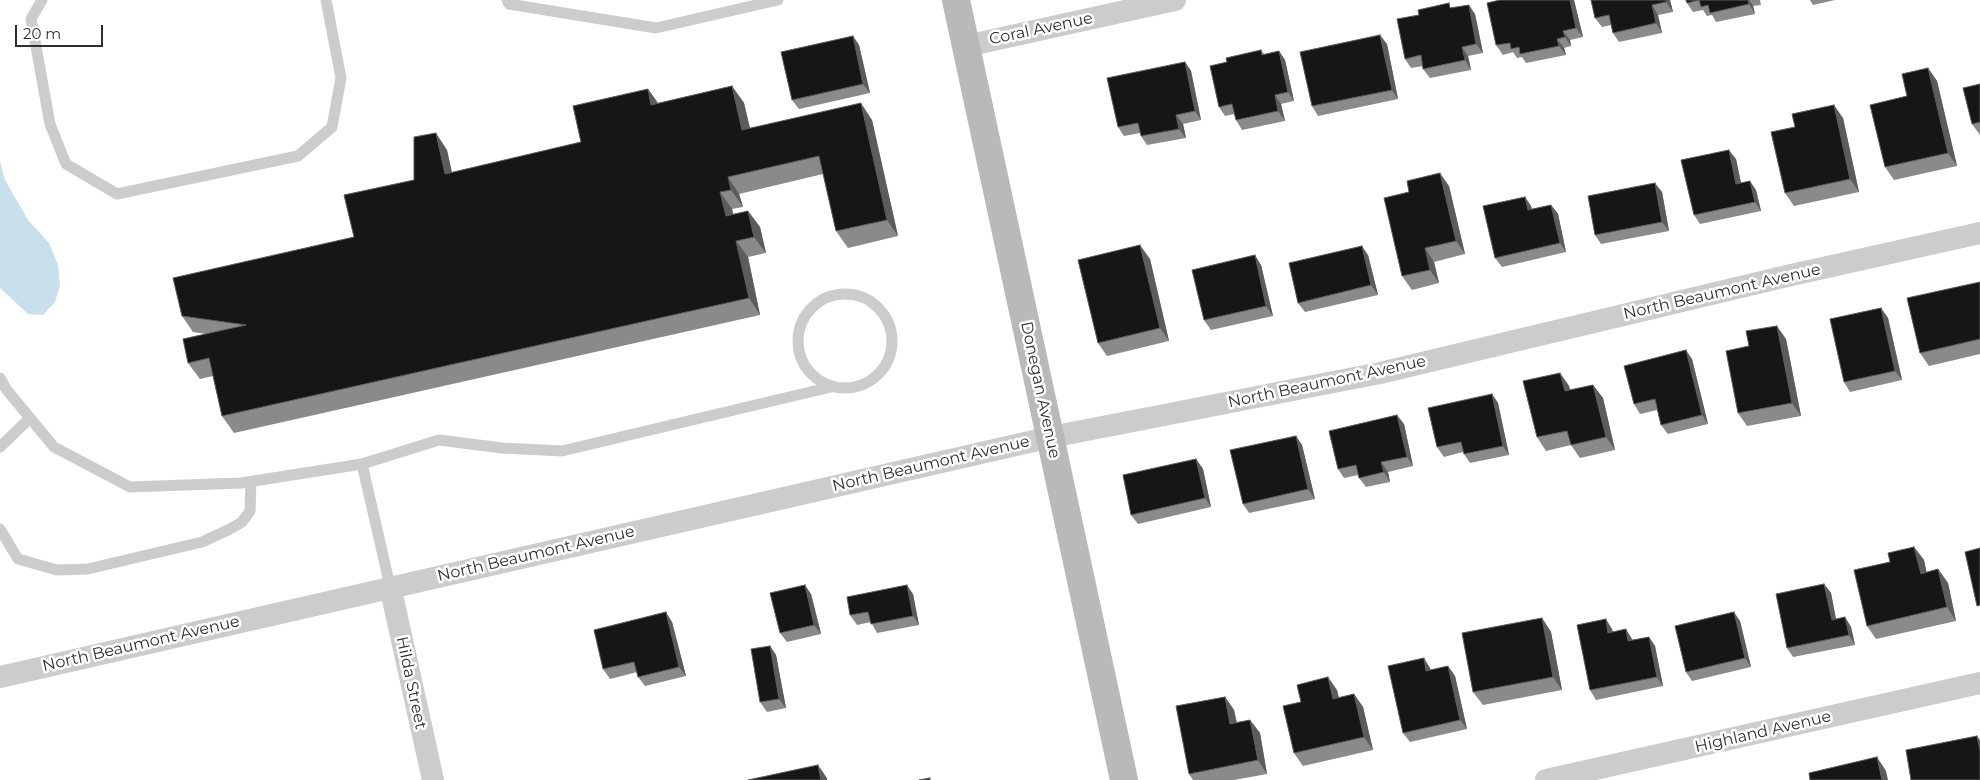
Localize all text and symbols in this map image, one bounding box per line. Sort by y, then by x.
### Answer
street label: Coral Avenue [988,9,1094,49]
scale bar [18,15,105,47]
text: 20 m [23,24,61,43]
street label: North Beaumont Avenue [1622,260,1822,324]
street label: Donegan Avenue [1016,320,1064,460]
street label: North Beaumont Avenue [1226,352,1428,412]
street label: North Beaumont Avenue [831,432,1031,496]
street label: North Beaumont Avenue [436,522,636,586]
street label: North Beaumont Avenue [41,612,241,676]
street label: Hilda Street [392,635,430,731]
street label: Highland Avenue [1693,707,1833,757]

